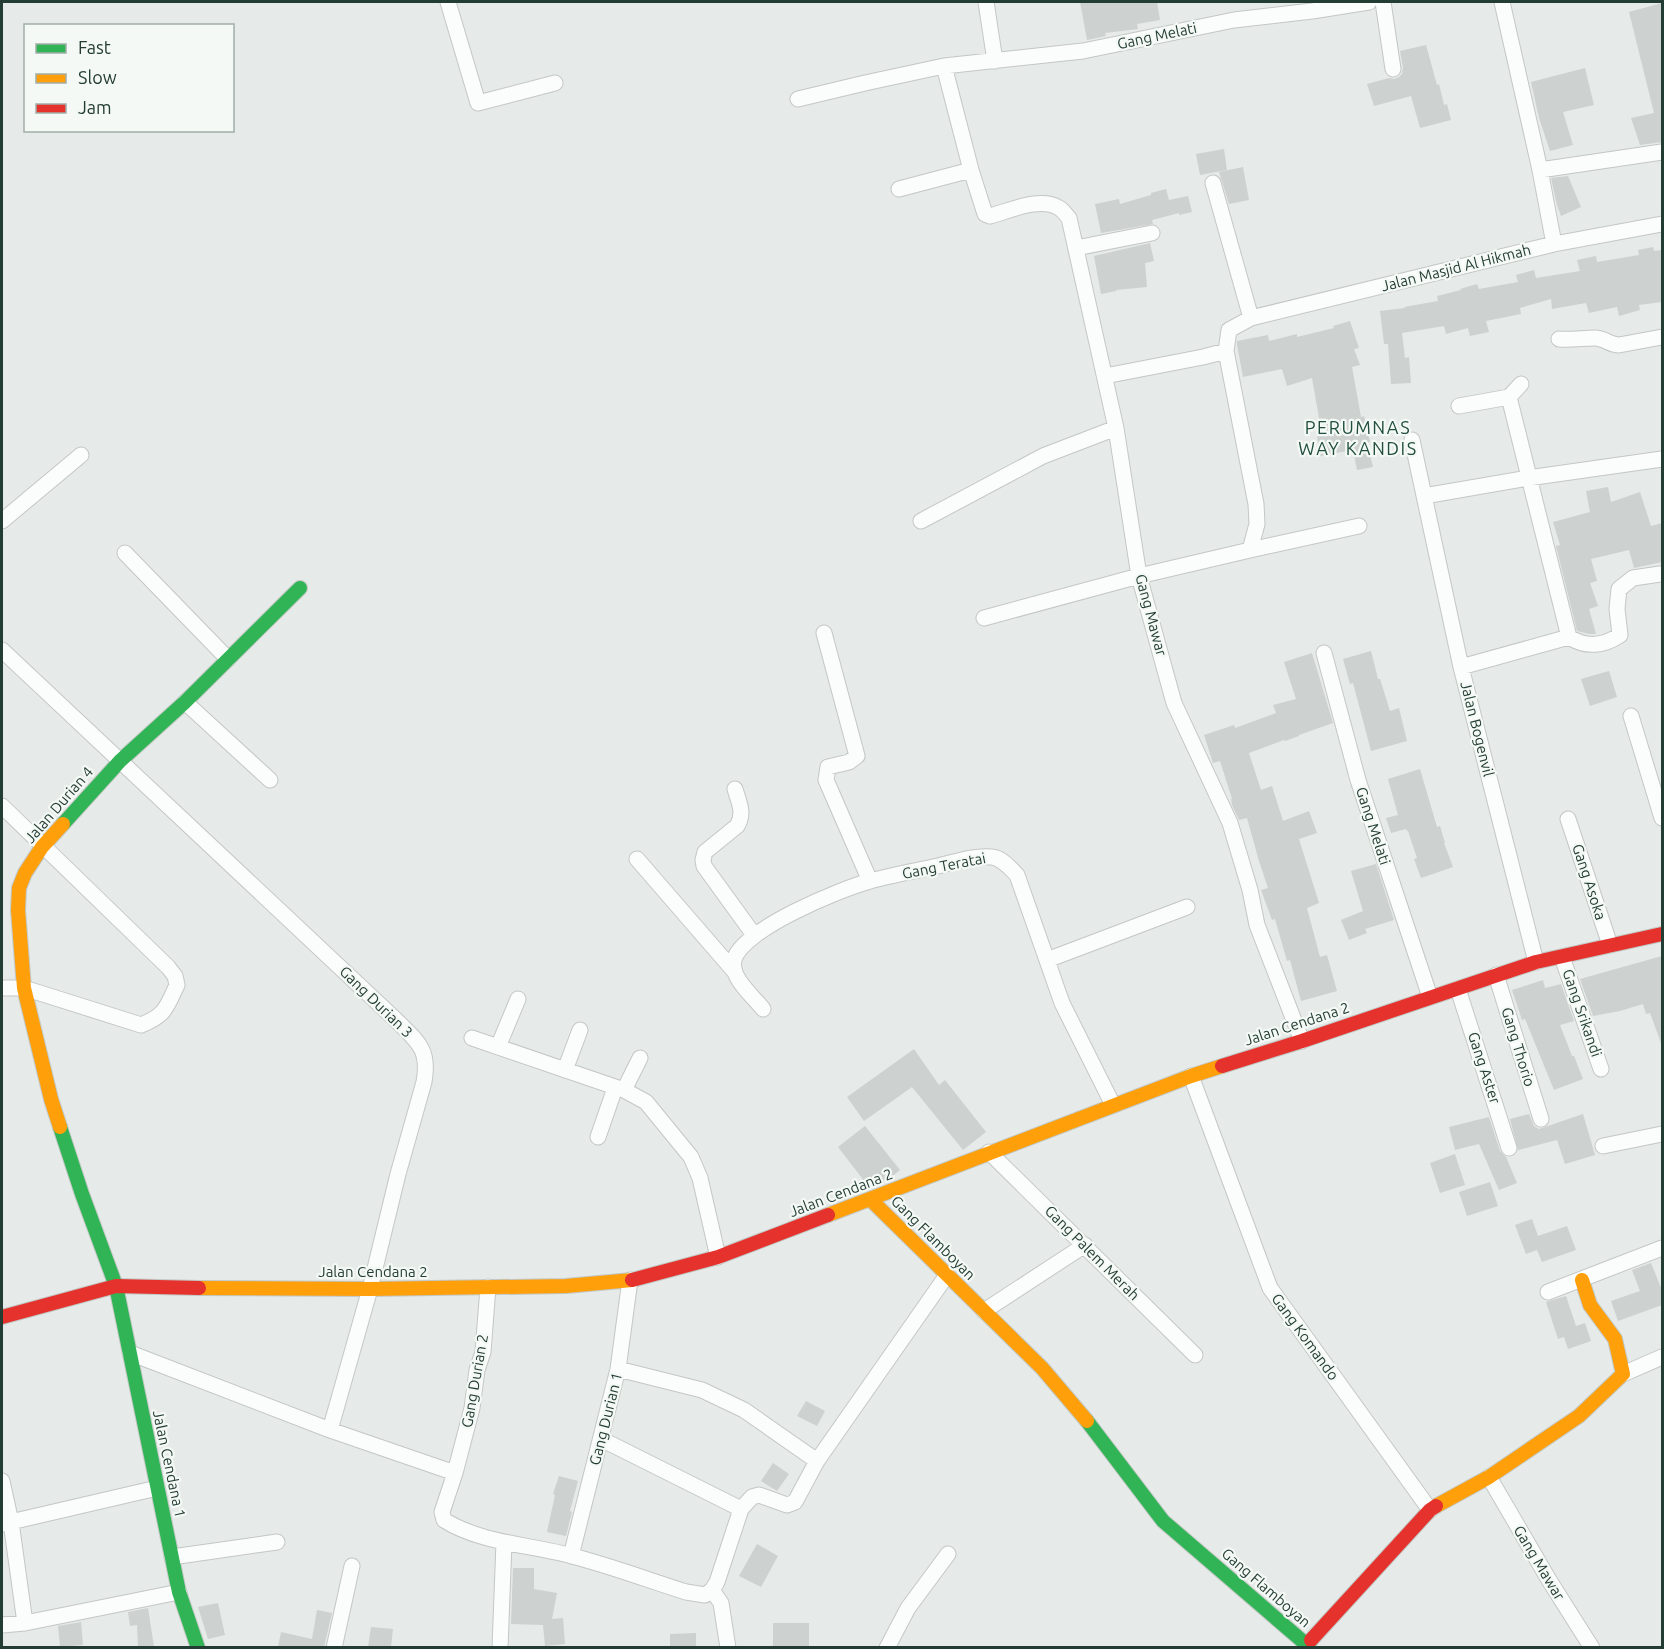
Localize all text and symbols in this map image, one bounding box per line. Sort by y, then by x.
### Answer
street label: Gang Melati [1116,19,1198,52]
legend [24,24,234,132]
text: Fast [78,37,111,57]
text: Slow [78,67,117,87]
text: Jam [78,97,112,117]
street label: Jalan Masjid Al Hikmah [1379,241,1532,294]
district label: PERUMNAS WAY KANDIS [1298,417,1418,458]
street label: Gang Mawar [1132,572,1171,658]
street label: Jalan Bogenvil [1457,680,1498,778]
street label: Jalan Durian 4 [21,763,96,846]
street label: Gang Melati [1353,785,1394,867]
street label: Gang Asoka [1569,842,1610,922]
street label: Gang Teratai [901,849,987,882]
street label: Gang Durian 3 [336,963,416,1041]
street label: Gang Srikandi [1560,967,1605,1059]
street label: Jalan Cendana 2 [1242,999,1352,1049]
street label: Gang Thorio [1498,1005,1539,1089]
street label: Gang Aster [1465,1030,1504,1106]
street label: Jalan Cendana 2 [787,1165,895,1220]
street label: Gang Flamboyan [888,1192,979,1283]
street label: Gang Palem Merah [1042,1202,1143,1303]
street label: Jalan Cendana 2 [318,1263,428,1280]
street label: Gang Komando [1268,1290,1342,1383]
street label: Gang Durian 2 [458,1333,491,1429]
street label: Gang Durian 1 [586,1371,625,1467]
street label: Jalan Cendana 1 [150,1409,189,1519]
street label: Gang Mawar [1511,1522,1569,1603]
street label: Gang Flamboyan [1219,1545,1314,1631]

